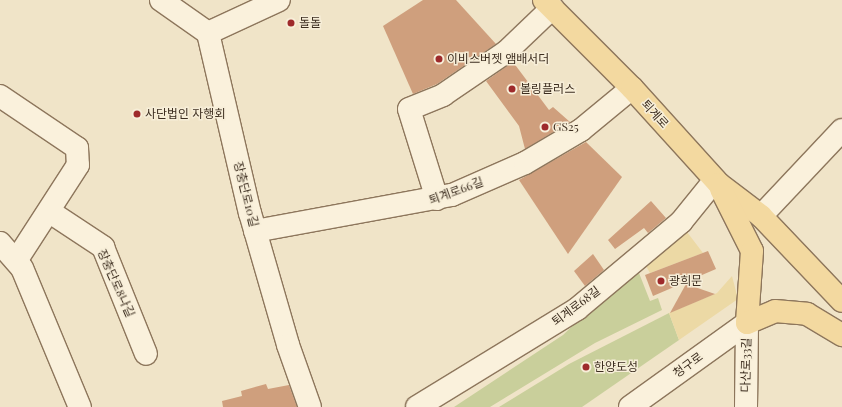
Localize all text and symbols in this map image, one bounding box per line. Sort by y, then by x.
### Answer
place label: 돌돌 [299,16,321,30]
marker: 돌돌 [286,18,296,28]
place label: 이비스버젯 앰배서더 [447,52,549,66]
marker: 이비스버젯 앰배서더 [434,54,444,64]
place label: 볼링플러스 [520,82,575,96]
marker: 볼링플러스 [507,84,517,94]
street label: 퇴계로 [639,97,671,131]
place label: 사단법인 자행회 [145,107,225,121]
marker: 사단법인 자행회 [132,109,142,119]
place label: GS25 [553,120,579,134]
marker: GS25 [540,122,550,132]
street label: 장충단로10길 [231,160,261,228]
street label: 퇴계로66길 [427,175,485,207]
street label: 장충단로8나길 [95,247,137,319]
place label: 광희문 [669,274,702,288]
marker: 광희문 [656,276,666,286]
street label: 퇴계로68길 [549,283,603,329]
street label: 다산로33길 [738,337,754,393]
street label: 청구로 [670,349,706,381]
place label: 한양도성 [594,360,638,374]
marker: 한양도성 [581,362,591,372]

